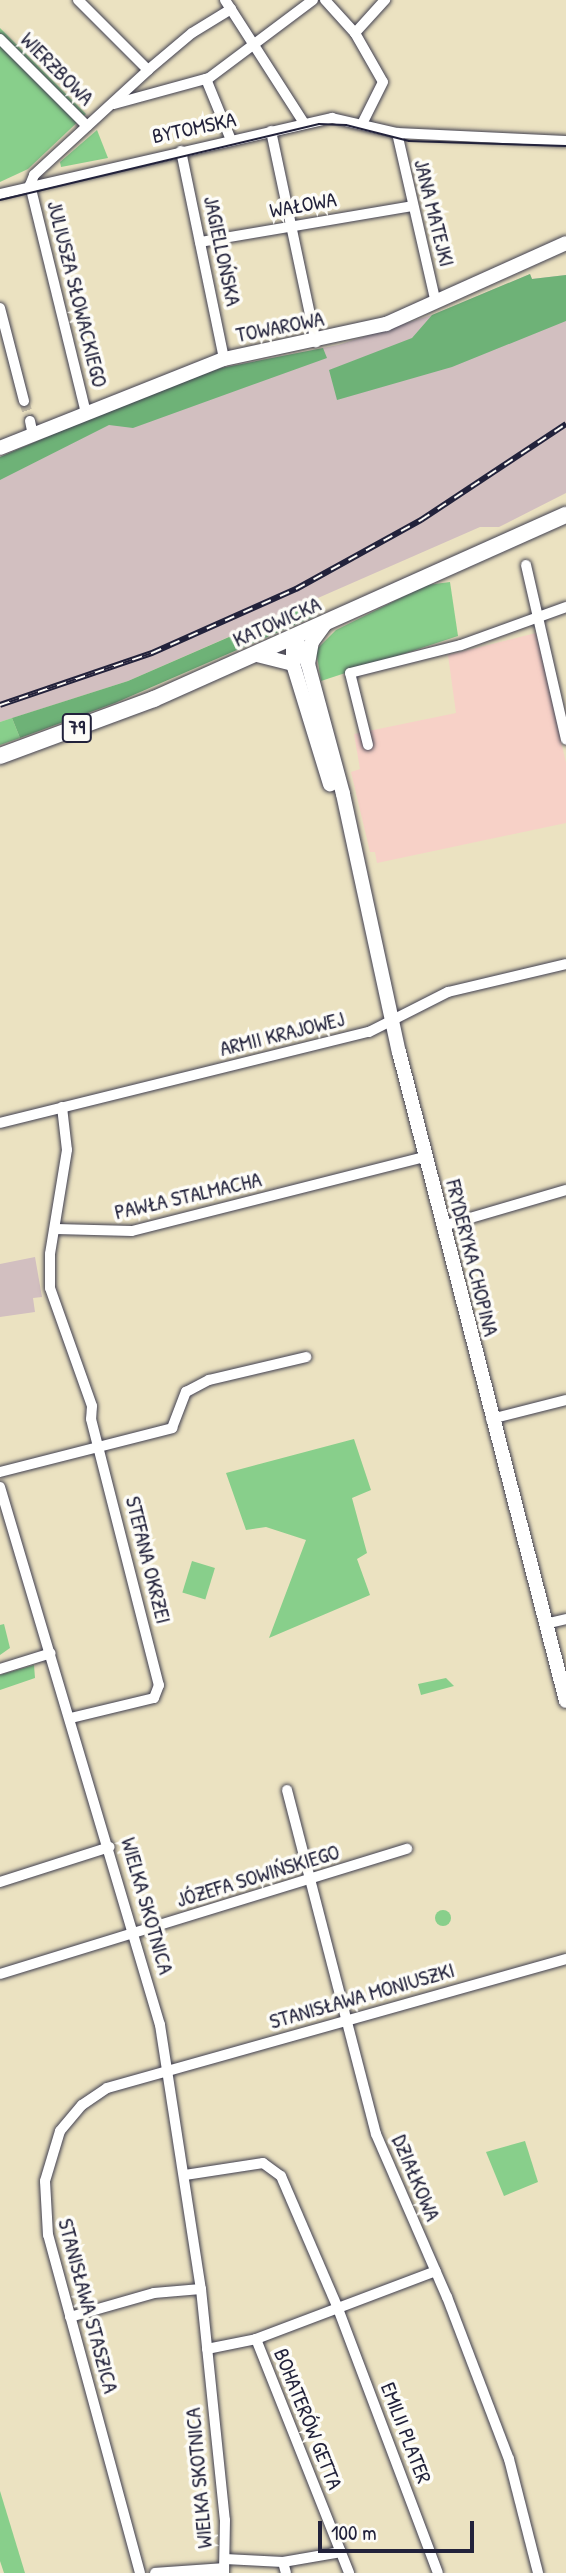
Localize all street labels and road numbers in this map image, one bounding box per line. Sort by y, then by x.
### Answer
street label: WIERZBOWA [15,27,99,111]
street label: BYTOMSKA [150,107,238,149]
street label: JANA MATEJKI [408,157,460,269]
street label: WAŁOWA [268,187,338,223]
street label: JAGIELLOŃSKA [198,194,246,308]
street label: JULIUSZA SŁOWACKIEGO [42,198,112,390]
street label: TOWAROWA [234,306,326,348]
street label: KATOWICKA [229,592,325,652]
road number: 79 [61,712,93,744]
street label: ARMII KRAJOWEJ [217,1006,347,1062]
street label: PAWŁA STALMACHA [112,1167,264,1225]
street label: FRYDERYKA CHOPINA [440,1177,504,1339]
street label: STEFANA OKRZEI [120,1494,176,1626]
street label: WIELKA SKOTNICA [115,1835,179,1977]
street label: JÓZEFA SOWIŃSKIEGO [173,1839,343,1913]
street label: STANISŁAWA MONIUSZKI [267,1958,457,2034]
street label: DZIAŁKOWA [387,2131,445,2225]
street label: STANISŁAWA STASZICA [53,2216,123,2396]
street label: BOHATERÓW GETTA [268,2345,348,2493]
street label: EMILII PLATER [375,2379,437,2487]
street label: WIELKA SKOTNICA [180,2407,218,2549]

